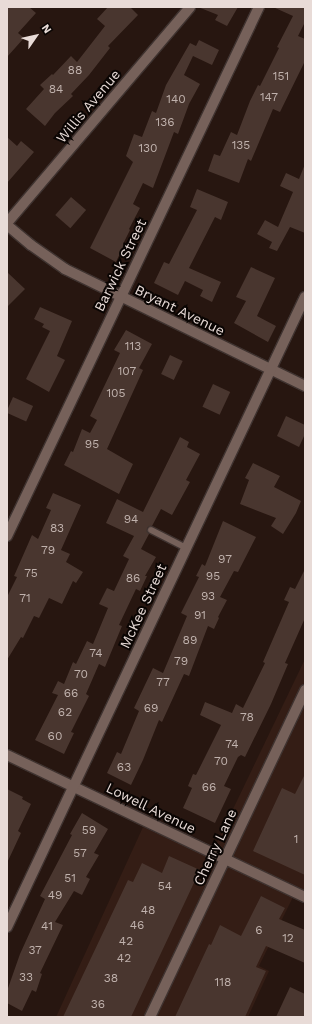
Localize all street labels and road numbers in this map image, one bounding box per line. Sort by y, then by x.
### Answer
street label: Willis Avenue [52,66,124,146]
street label: Barwick Street [90,216,150,314]
street label: Bryant Avenue [132,281,228,339]
street label: McKee Street [116,561,170,651]
street label: Lowell Avenue [103,779,199,837]
street label: Cherry Lane [190,806,240,888]

